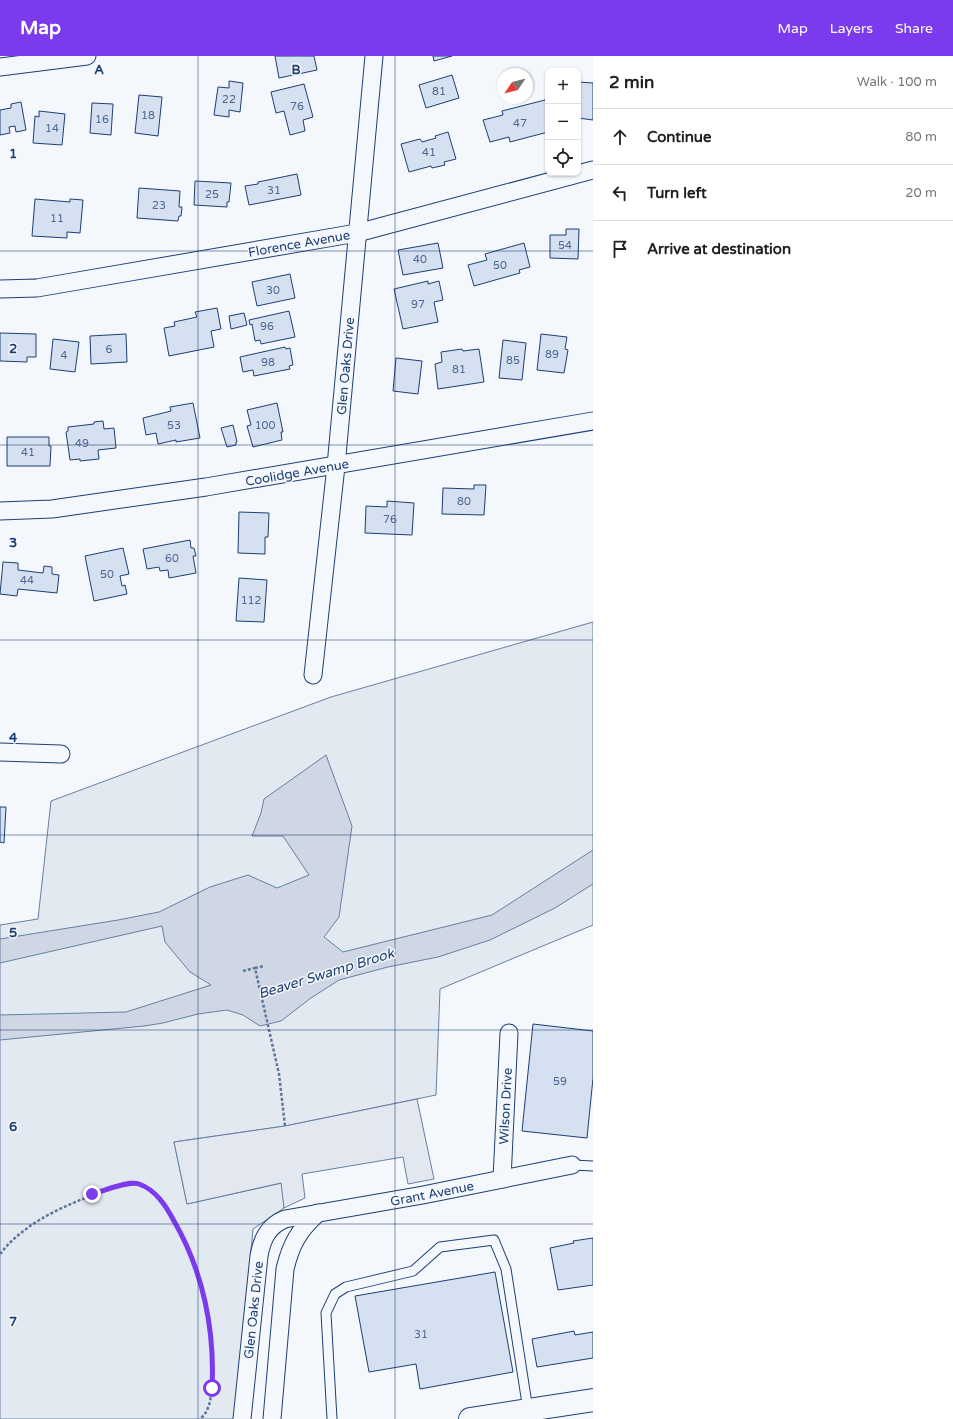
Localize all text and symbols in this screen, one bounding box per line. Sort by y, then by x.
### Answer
text: Map [20,17,61,39]
text: Map [778,20,808,37]
text: Layers [830,20,873,37]
text: Share [895,20,933,37]
text: A [94,62,104,78]
text: B [291,62,301,78]
north arrow [497,68,533,104]
map controls [545,68,581,176]
button: + [545,68,581,104]
text: 2 min [609,72,654,93]
text: Walk · 100 m [857,74,937,90]
house number: 81 [432,85,446,98]
house number: 22 [222,93,236,106]
house number: 76 [290,100,304,113]
button: − [545,104,581,140]
house number: 18 [141,109,155,122]
house number: 16 [95,113,109,126]
house number: 47 [513,117,527,130]
house number: 14 [45,122,59,135]
icon: ahead [609,126,631,148]
text: Continue [647,128,711,146]
text: 80 m [905,129,937,145]
button: locate [545,140,581,176]
text: 1 [9,146,17,162]
house number: 41 [422,146,436,159]
icon: left [609,182,631,204]
house number: 31 [267,184,281,197]
text: Turn left [647,184,707,202]
text: 20 m [905,185,937,201]
house number: 25 [205,188,219,201]
house number: 23 [152,199,166,212]
house number: 11 [50,212,64,225]
street label: Florence Avenue [247,227,351,261]
icon: arrive [609,238,631,260]
house number: 54 [558,239,572,252]
text: Arrive at destination [647,240,791,258]
house number: 40 [413,253,427,266]
house number: 50 [493,259,507,272]
house number: 30 [266,284,280,297]
house number: 97 [411,298,425,311]
street label: Glen Oaks Drive [334,317,358,416]
house number: 96 [260,320,274,333]
text: 2 [9,341,17,357]
house number: 6 [106,343,113,356]
house number: 89 [545,348,559,361]
house number: 4 [61,349,68,362]
house number: 85 [506,354,520,367]
house number: 98 [261,356,275,369]
house number: 81 [452,363,466,376]
house number: 53 [167,419,181,432]
house number: 100 [255,419,275,432]
house number: 49 [75,437,89,450]
house number: 41 [21,446,35,459]
street label: Coolidge Avenue [244,456,350,490]
house number: 80 [457,495,471,508]
house number: 76 [383,513,397,526]
text: 3 [9,535,17,551]
house number: 60 [165,552,179,565]
house number: 50 [100,568,114,581]
house number: 44 [20,574,34,587]
house number: 112 [241,594,261,607]
text: 4 [9,730,18,746]
text: 5 [9,925,17,941]
water label: Beaver Swamp Brook [256,944,398,1002]
street label: Wilson Drive [496,1067,516,1145]
house number: 59 [553,1075,567,1088]
text: 6 [9,1119,17,1135]
street label: Grant Avenue [389,1178,475,1210]
route end [83,1185,101,1203]
street label: Glen Oaks Drive [241,1260,267,1360]
text: 7 [9,1314,17,1330]
house number: 31 [414,1328,428,1341]
route start [203,1379,221,1397]

